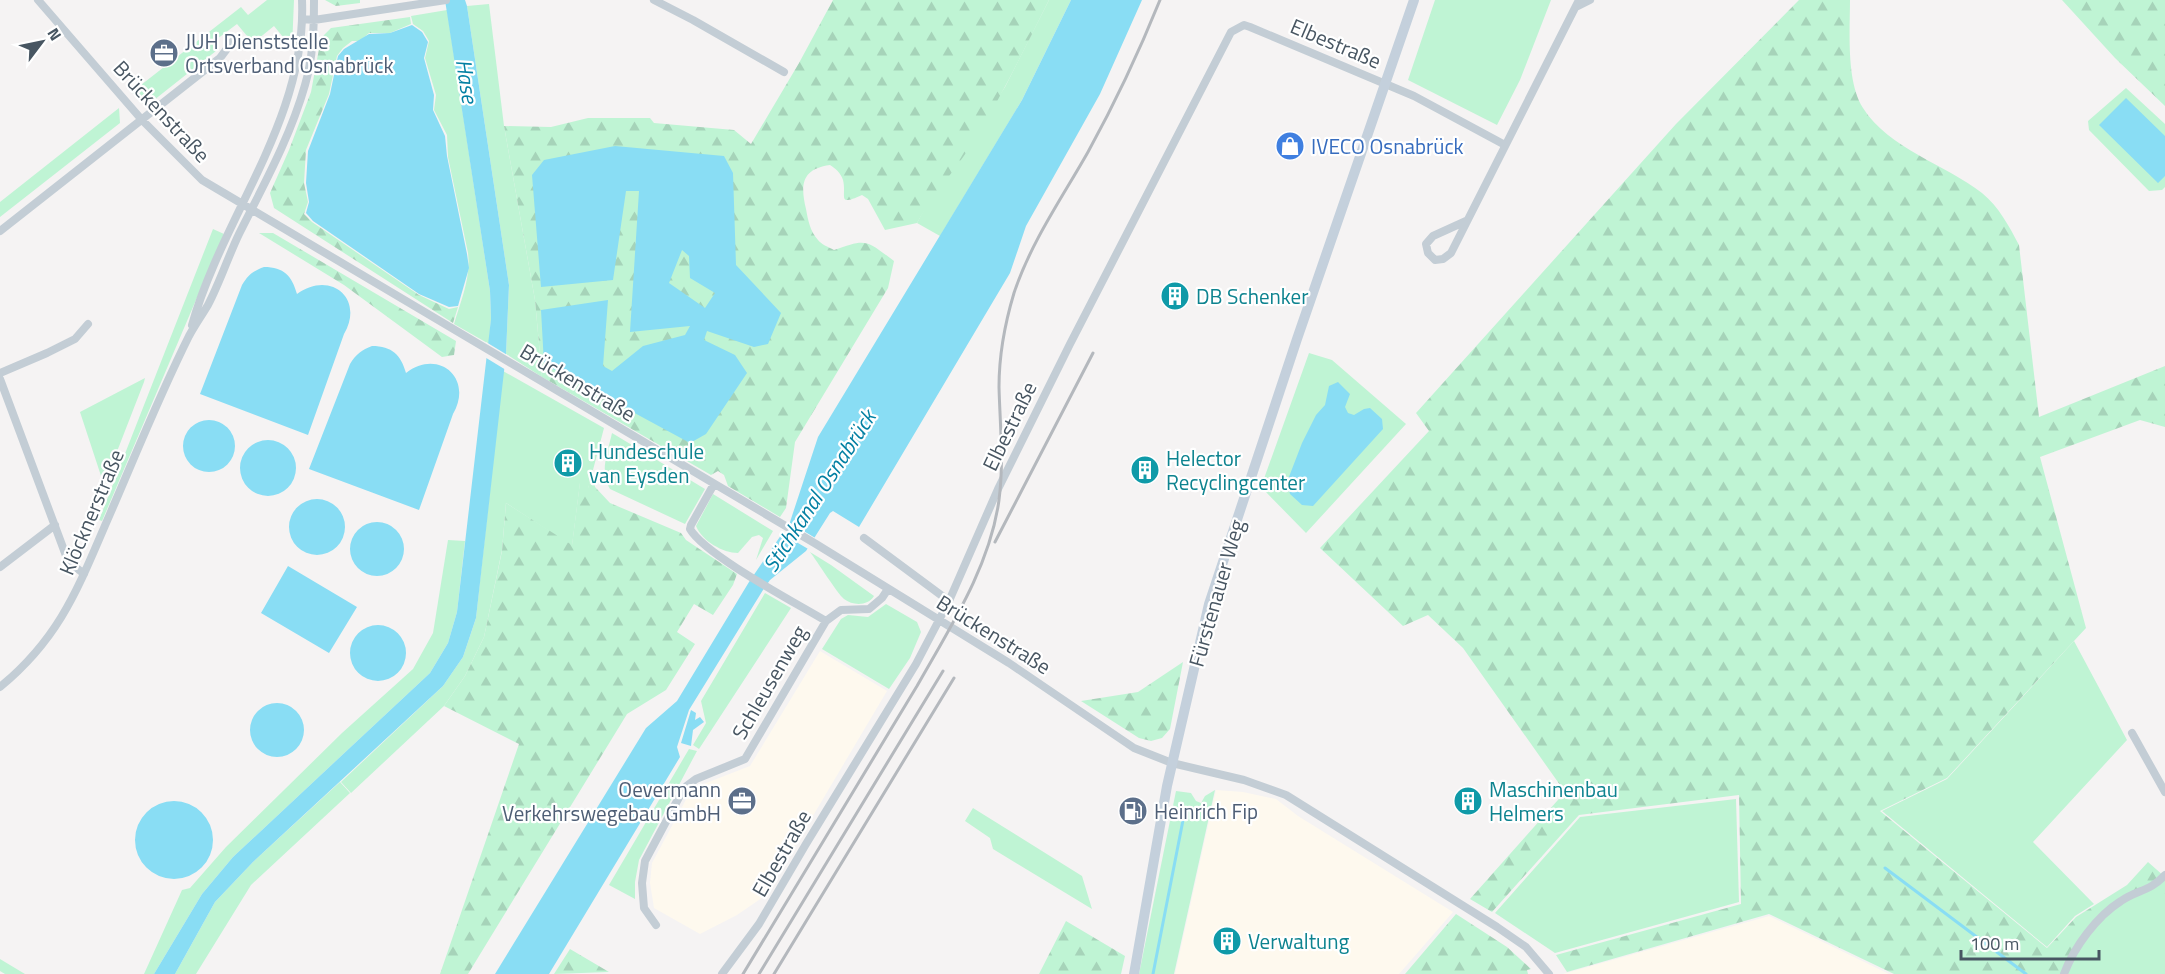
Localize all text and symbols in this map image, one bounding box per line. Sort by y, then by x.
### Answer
street label: Elbestraße [1286,10,1386,76]
north arrow [12,12,72,72]
text: N [42,23,68,45]
place label: JUH Dienststelle Ortsverband Osnabrück [185,25,394,81]
office icon: JUH Dienststelle Ortsverband Osnabrück [148,37,180,69]
street label: Brückenstraße [106,53,218,169]
water label: Hase [447,56,488,107]
shop icon: IVECO Osnabrück [1274,130,1306,162]
place label: IVECO Osnabrück [1311,130,1464,162]
building icon: DB Schenker [1159,280,1191,312]
place label: DB Schenker [1196,280,1308,312]
street label: Brückenstraße [514,335,642,429]
street label: Elbestraße [974,376,1044,476]
water label: Stichkanal Osnabrück [754,401,885,579]
place label: Hundeschule van Eysden [589,435,704,491]
place label: Helector Recyclingcenter [1166,442,1305,498]
street label: Klöcknerstraße [50,444,132,580]
building icon: Hundeschule van Eysden [552,447,584,479]
building icon: Helector Recyclingcenter [1129,454,1161,486]
street label: Fürstenauer Weg [1180,515,1252,670]
street label: Brückenstraße [930,586,1058,682]
street label: Schleusenweg [723,619,815,745]
place label: Oevermann Verkehrswegebau GmbH [502,773,721,829]
place label: Maschinenbau Helmers [1489,773,1618,829]
office icon: Oevermann Verkehrswegebau GmbH [726,785,758,817]
building icon: Maschinenbau Helmers [1452,785,1484,817]
fuel station icon: Heinrich Fip [1117,795,1149,827]
place label: Heinrich Fip [1154,795,1258,827]
street label: Elbestraße [743,804,819,902]
scale bar [1961,923,2099,961]
building icon: Verwaltung [1211,925,1243,957]
place label: Verwaltung [1248,925,1349,957]
text: 100 m [1970,930,2019,957]

